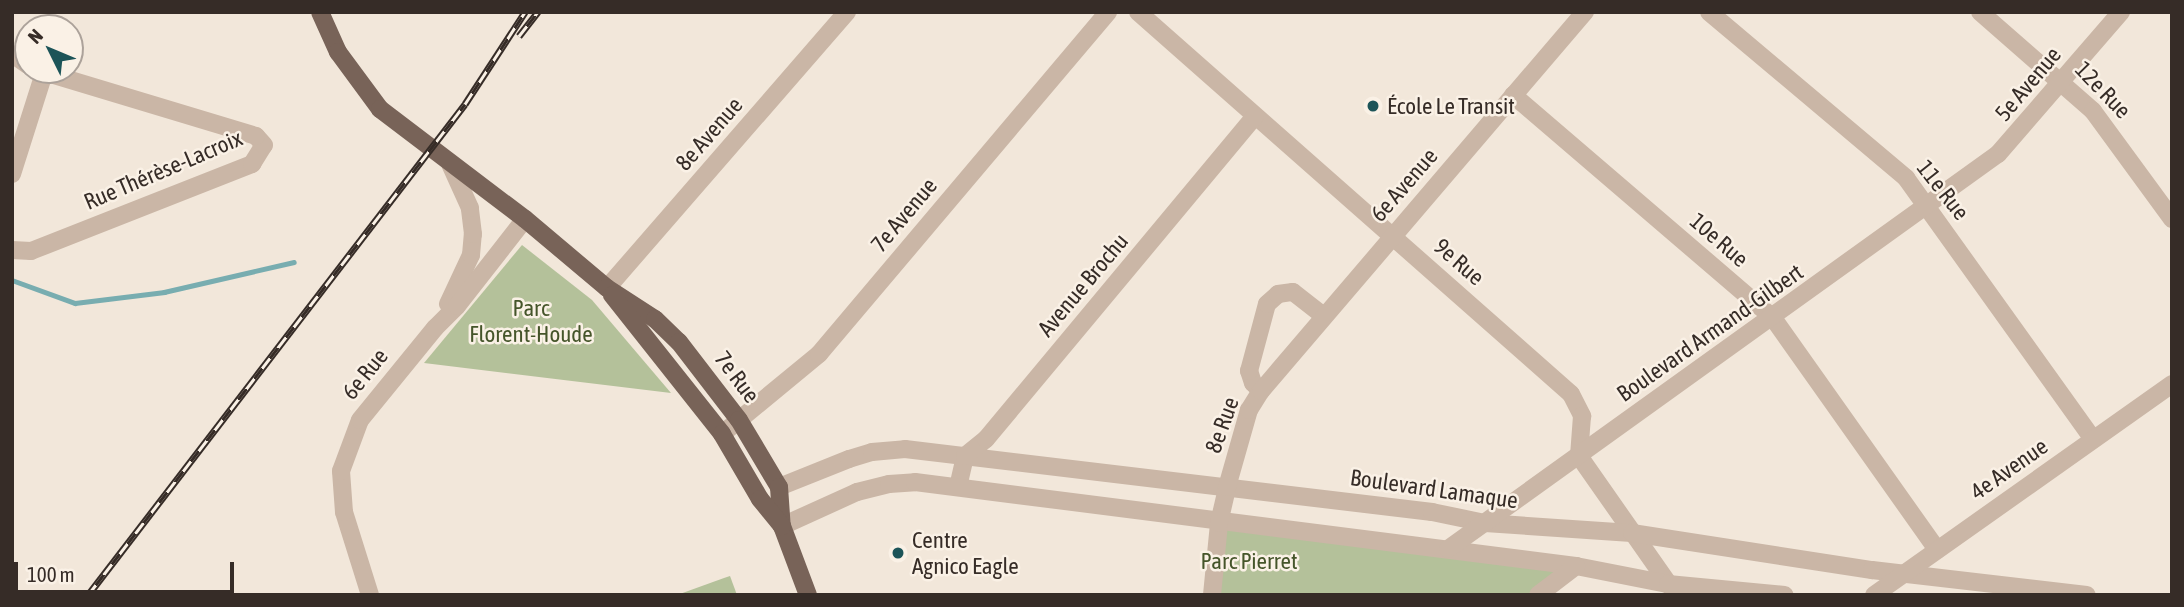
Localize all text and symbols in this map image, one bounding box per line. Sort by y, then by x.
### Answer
north arrow [14,14,84,84]
text: N [23,24,47,48]
street label: 5e Avenue [1989,41,2067,127]
street label: 12e Rue [2069,56,2137,124]
street label: 8e Avenue [670,92,748,176]
place label: École Le Transit [1387,92,1515,120]
marker: École Le Transit [1365,98,1381,114]
street label: Rue Thérèse-Lacroix [80,124,246,216]
street label: 6e Avenue [1365,143,1443,227]
street label: 11e Rue [1911,155,1975,225]
street label: 7e Avenue [865,172,943,258]
street label: 10e Rue [1684,207,1754,273]
street label: Avenue Brochu [1032,228,1134,342]
street label: 9e Rue [1428,233,1490,291]
street label: Boulevard Armand-Gilbert [1612,258,1808,408]
park label: Parc Florent-Houde [469,294,593,348]
street label: 6e Rue [336,343,394,405]
street label: 7e Rue [709,346,765,408]
street label: 8e Rue [1199,393,1245,457]
street label: 4e Avenue [1965,432,2053,506]
street label: Boulevard Lamaque [1348,464,1520,514]
place label: Centre Agnico Eagle [912,526,1019,580]
marker: Centre Agnico Eagle [890,545,906,561]
park label: Parc Pierret [1200,547,1298,575]
scale bar [18,548,238,592]
text: 100 m [27,562,75,586]

